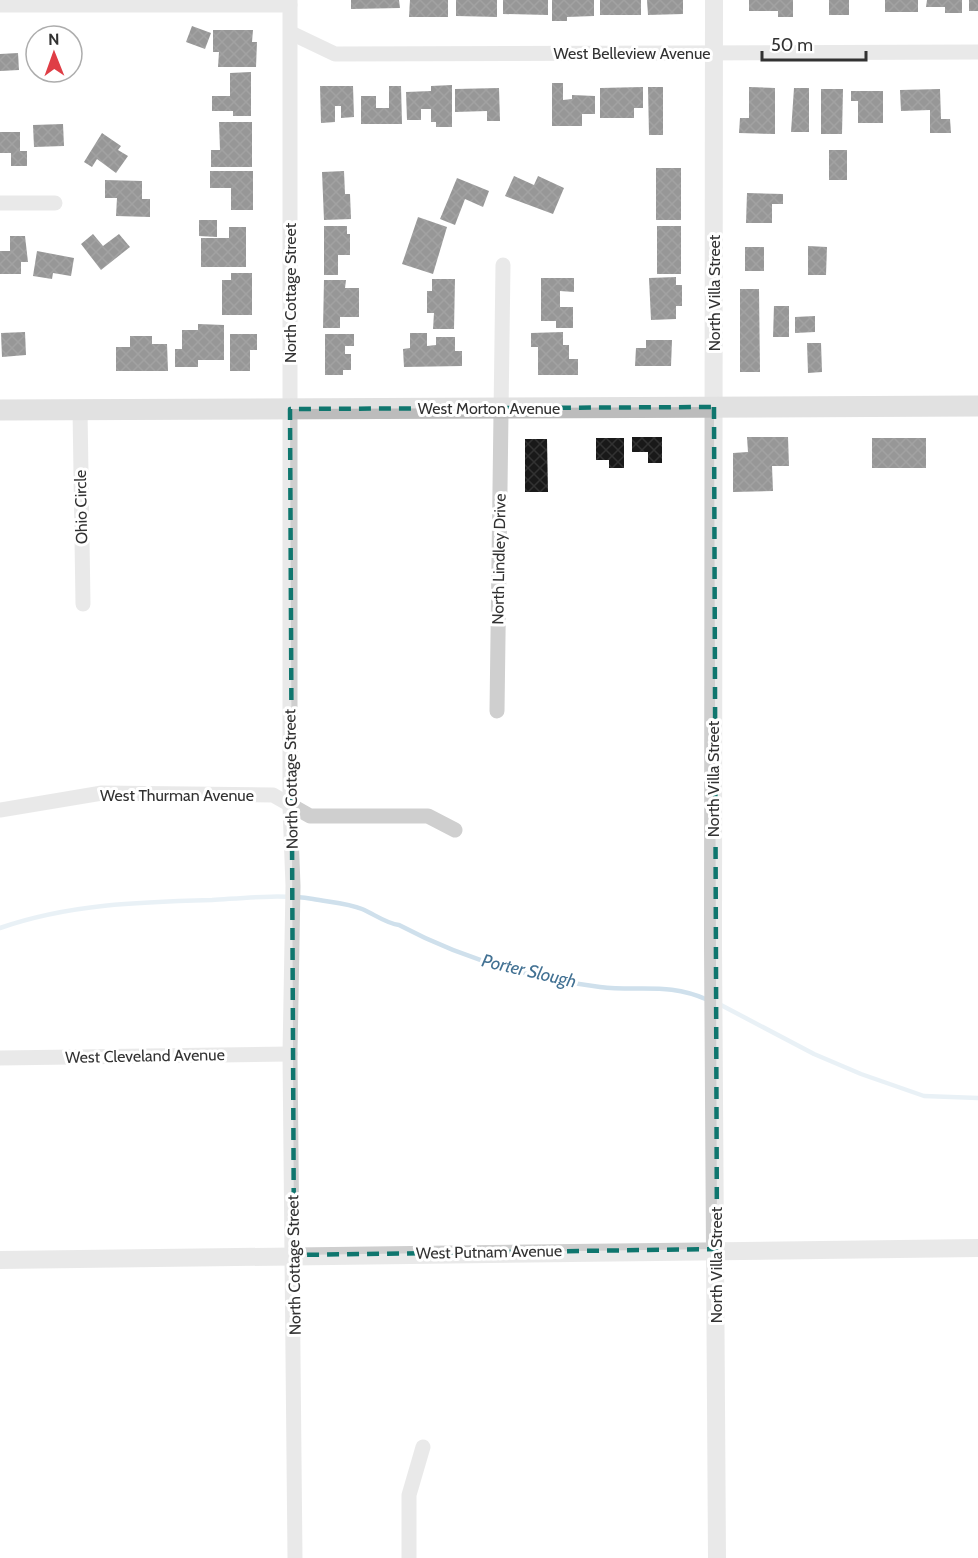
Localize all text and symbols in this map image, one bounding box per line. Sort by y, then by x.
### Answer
north arrow [24,24,84,84]
scale bar [762,24,866,62]
text: N [48,30,60,49]
text: 50 m [771,34,813,56]
street label: West Belleview Avenue [553,44,711,63]
street label: North Cottage Street [281,222,300,363]
street label: North Villa Street [705,234,724,351]
street label: West Morton Avenue [418,399,560,418]
street label: Ohio Circle [71,470,91,544]
street label: North Lindley Drive [488,493,510,625]
street label: North Cottage Street [280,708,302,849]
street label: North Villa Street [704,720,723,837]
street label: West Thurman Avenue [100,786,254,805]
water label: Porter Slough [480,949,578,993]
street label: West Cleveland Avenue [65,1045,225,1067]
street label: North Cottage Street [283,1194,305,1335]
street label: North Villa Street [707,1206,726,1323]
street label: West Putnam Avenue [416,1241,562,1263]

